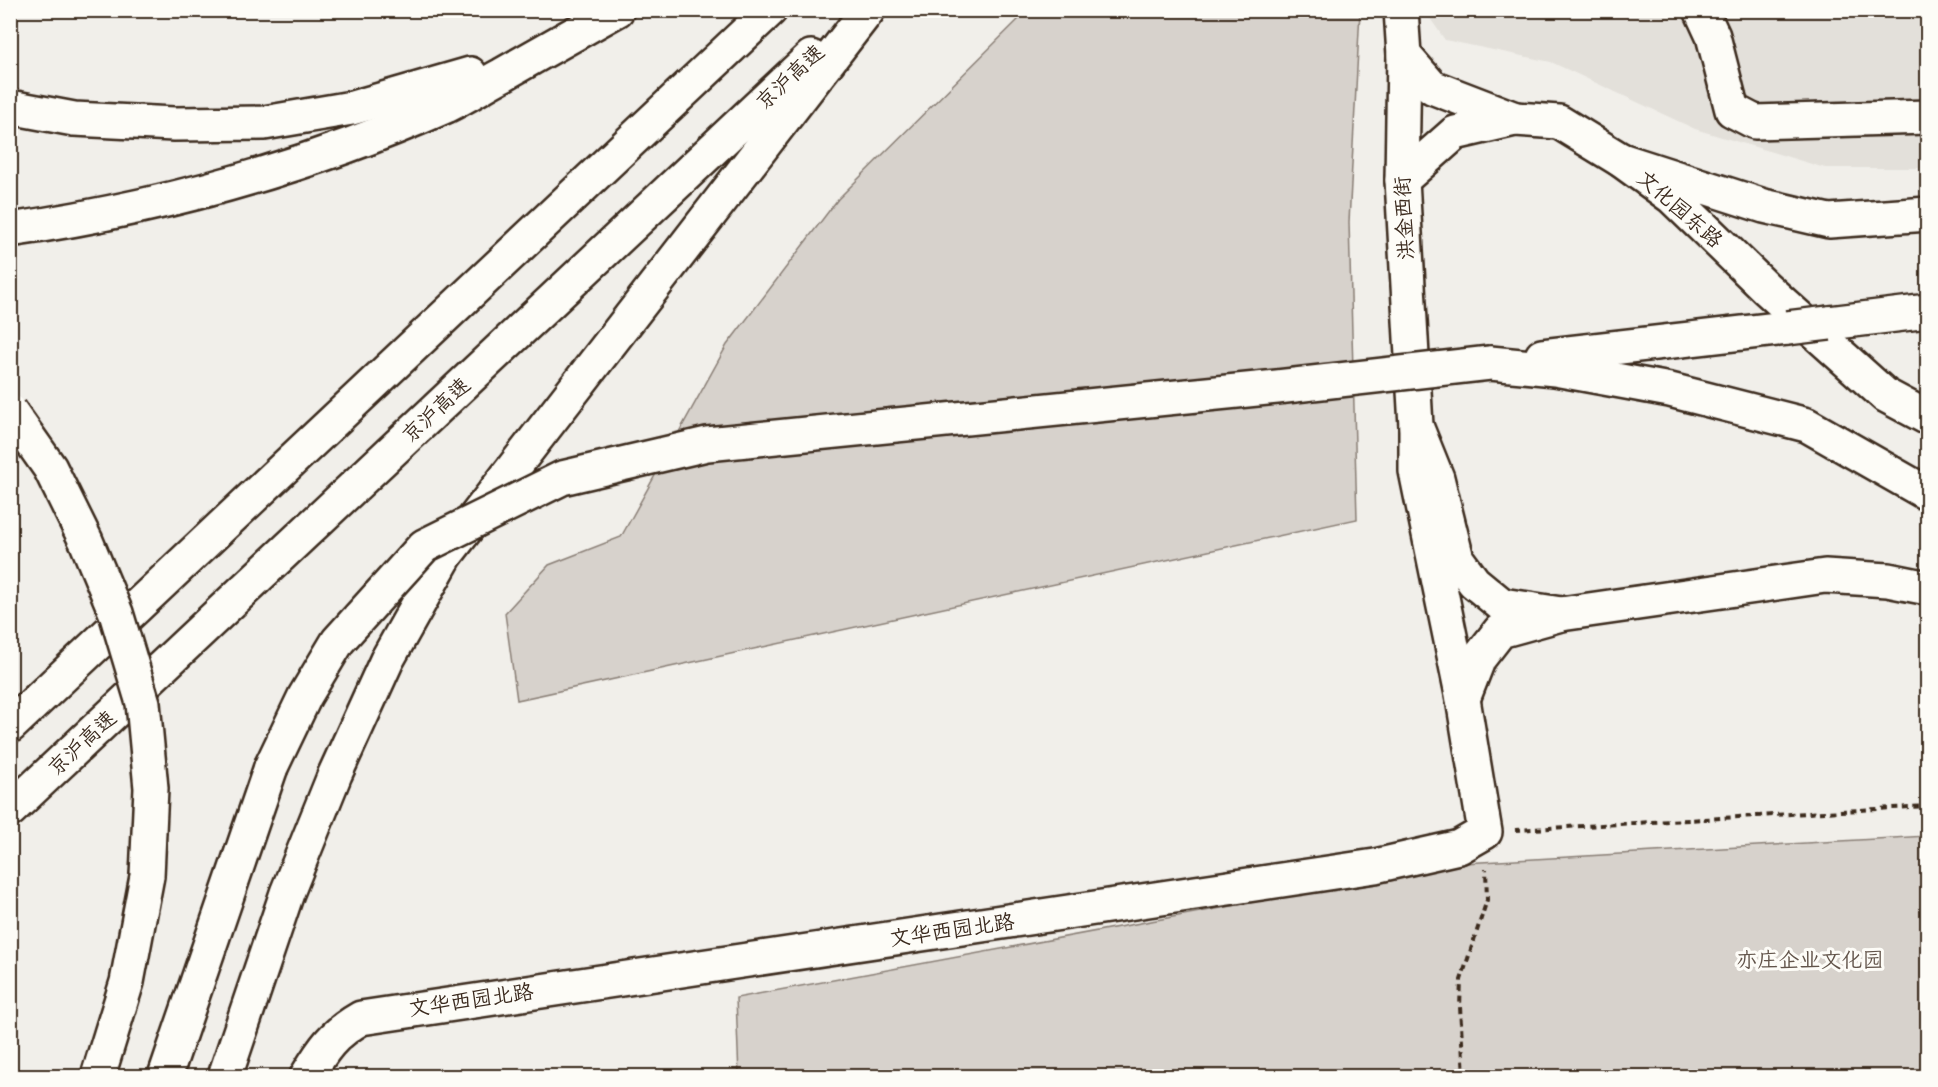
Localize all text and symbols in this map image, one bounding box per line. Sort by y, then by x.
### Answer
street label: 京沪高速 [750,39,831,117]
street label: 文化园东路 [1631,165,1728,255]
street label: 洪金西街 [1389,175,1421,261]
street label: 京沪高速 [396,372,477,450]
street label: 京沪高速 [42,705,123,783]
street label: 文华西园北路 [888,908,1016,954]
park label: 亦庄企业文化园 [1737,947,1884,975]
street label: 文华西园北路 [407,978,535,1024]

